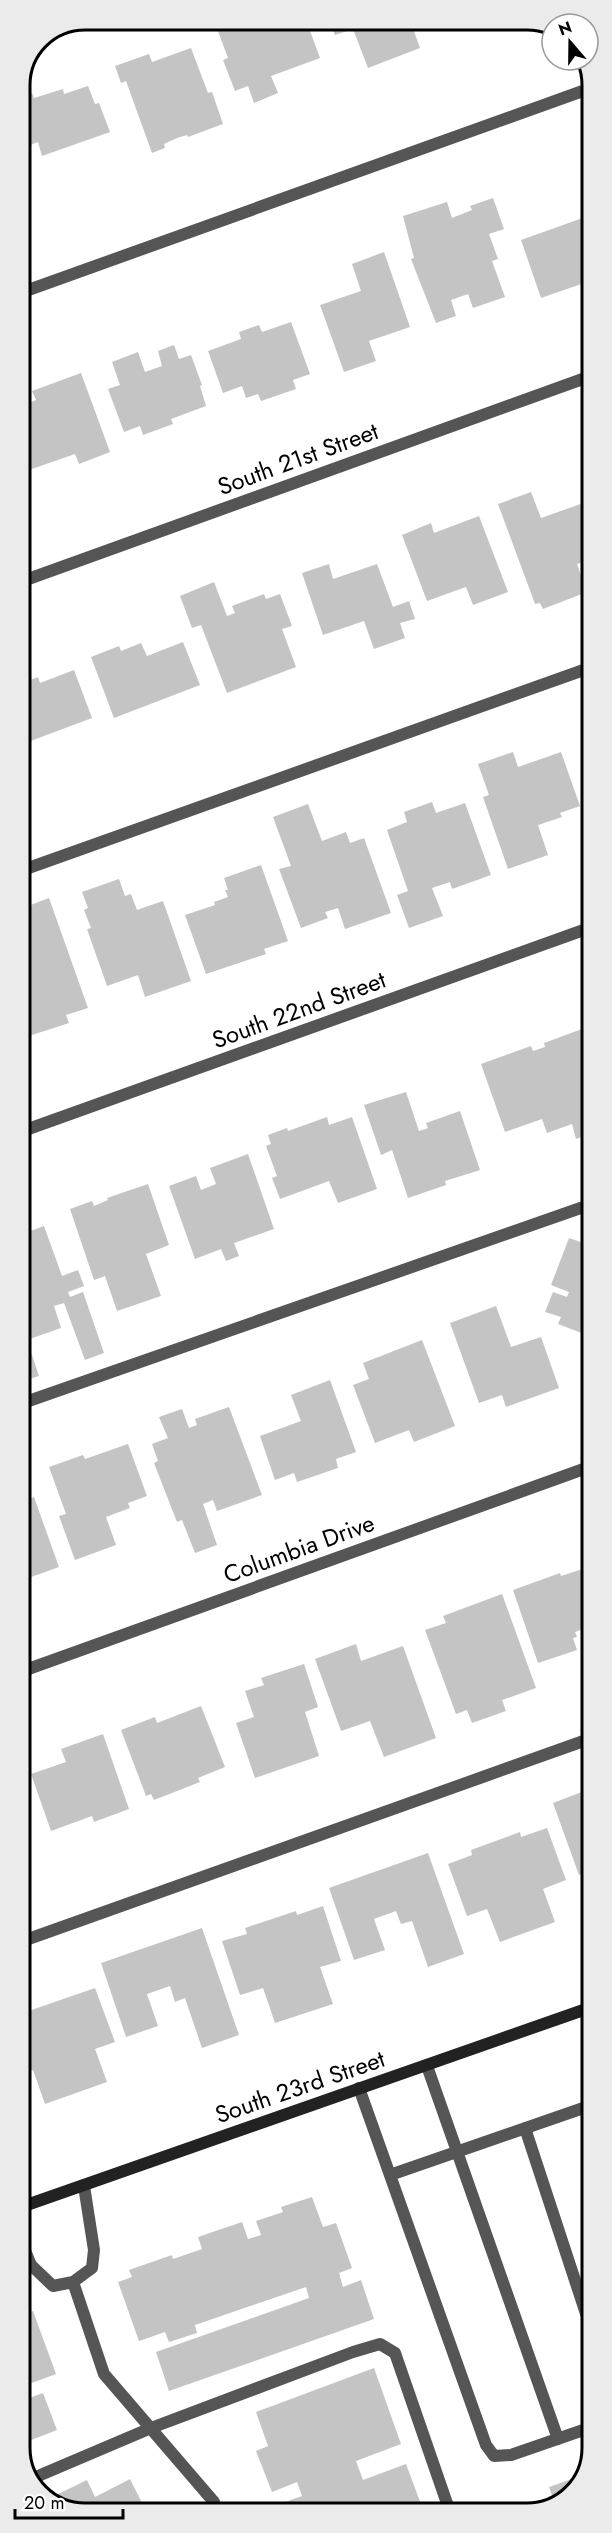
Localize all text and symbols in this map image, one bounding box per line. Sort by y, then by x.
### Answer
north arrow [540,12,600,72]
text: N [555,15,575,41]
street label: South 21st Street [213,413,383,504]
street label: South 22nd Street [207,962,391,1057]
street label: Columbia Drive [218,1505,379,1592]
street label: South 23rd Street [210,2041,390,2132]
scale bar [15,2482,123,2520]
text: 20 m [24,2490,64,2516]

